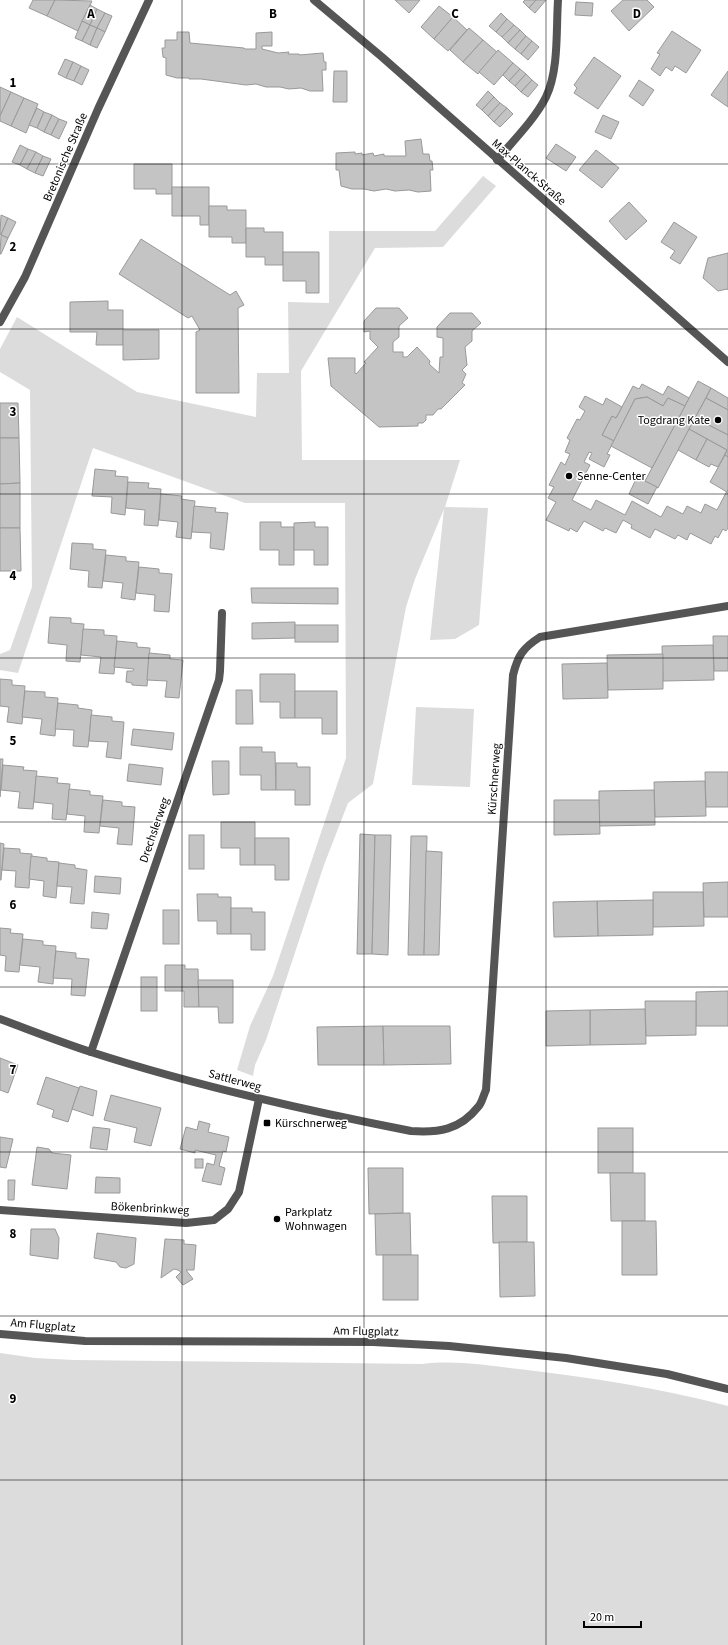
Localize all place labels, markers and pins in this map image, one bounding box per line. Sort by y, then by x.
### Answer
place label: Togdrang Kate [638,412,710,429]
marker: Togdrang Kate [713,415,723,425]
place label: Senne-Center [577,468,647,485]
marker: Senne-Center [564,471,574,481]
place label: Kürschnerweg [275,1115,347,1132]
marker: Kürschnerweg [262,1118,272,1128]
place label: Parkplatz Wohnwagen [285,1204,347,1235]
marker: Parkplatz Wohnwagen [272,1214,282,1224]

